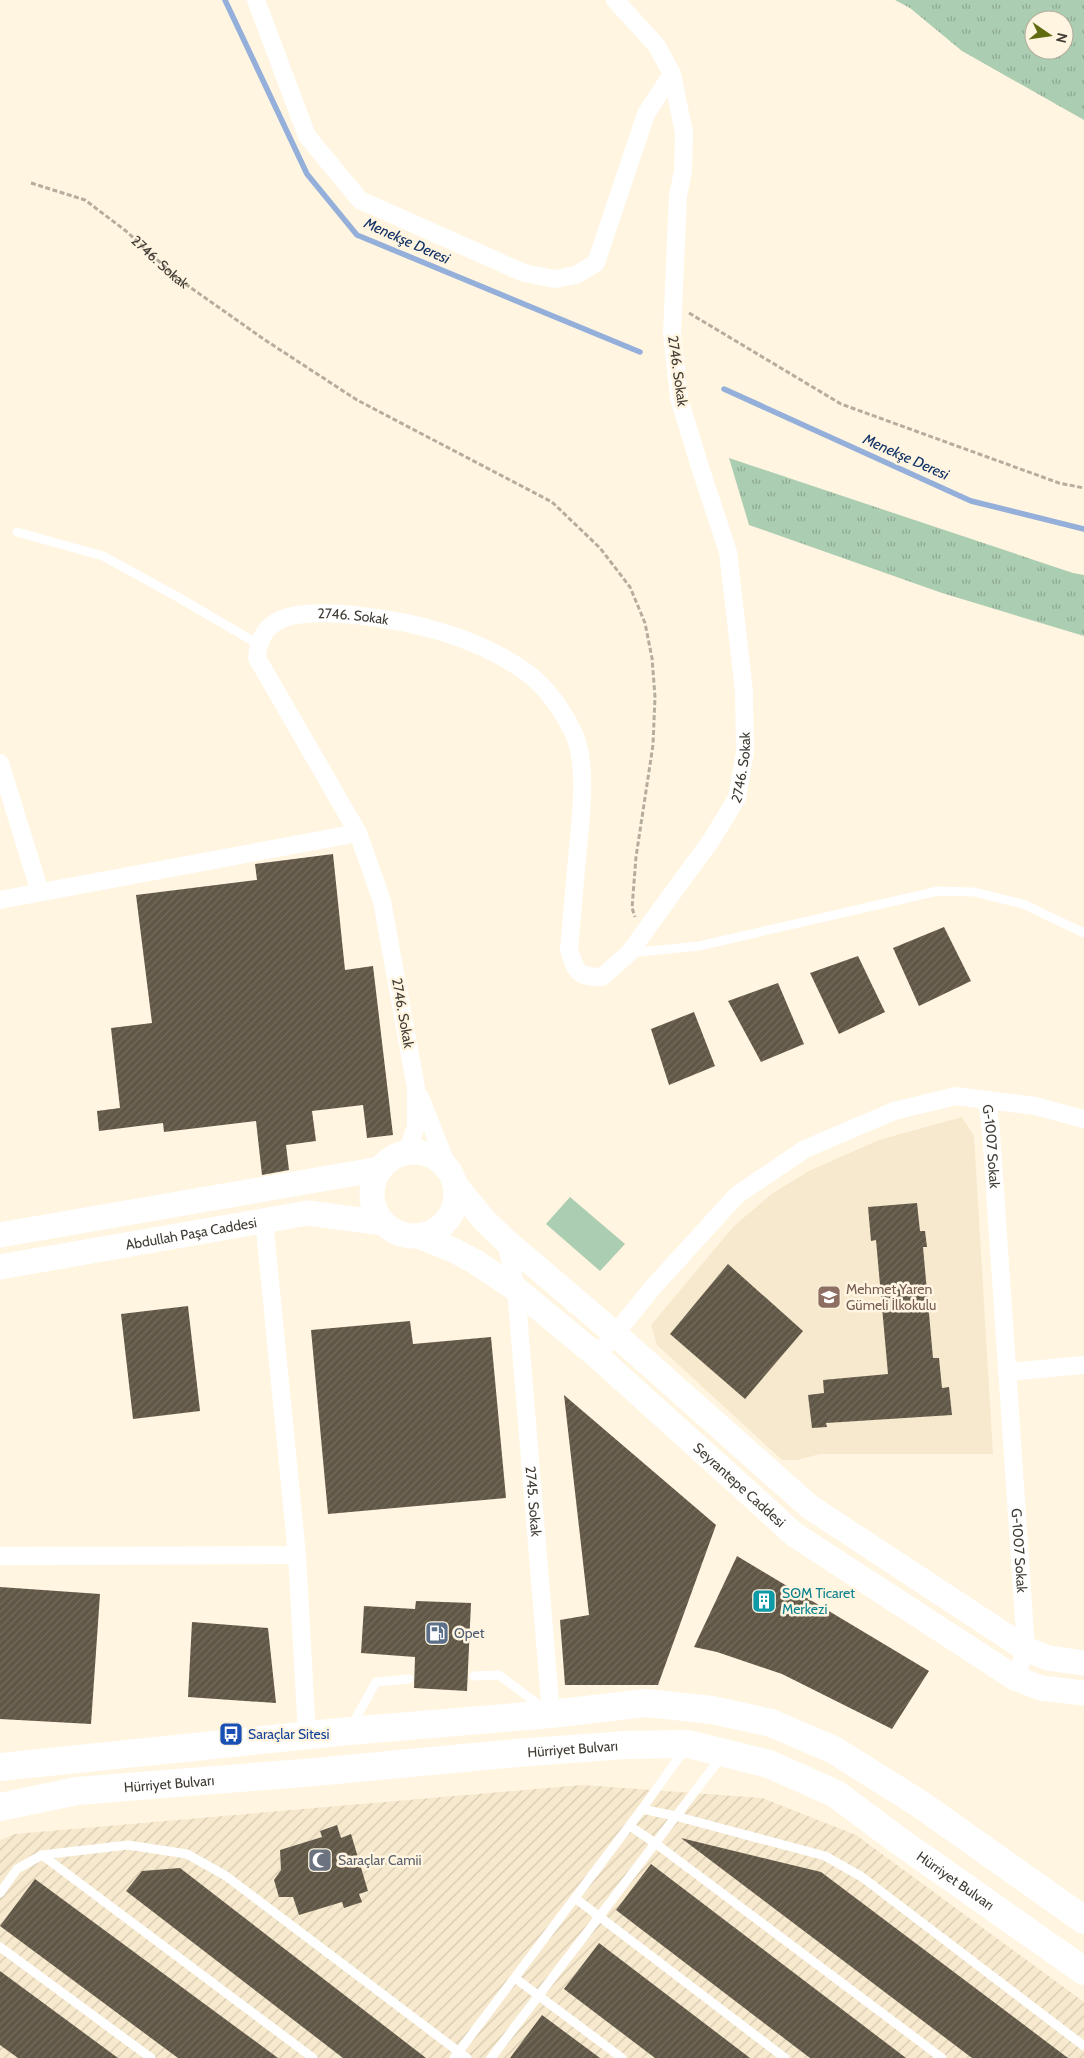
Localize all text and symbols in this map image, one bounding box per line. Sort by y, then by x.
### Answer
north arrow [1024,10,1074,60]
text: N [1052,31,1072,45]
water label: Menekşe Deresi [360,214,453,268]
street label: 2746. Sokak [128,231,193,293]
street label: 2746. Sokak [664,335,692,408]
water label: Menekşe Deresi [859,430,952,484]
street label: 2746. Sokak [317,604,391,629]
street label: 2746. Sokak [727,731,754,807]
street label: 2746. Sokak [388,976,418,1050]
street label: G-1007 Sokak [979,1103,1004,1190]
street label: Abdullah Paşa Caddesi [124,1213,258,1254]
place label: Mehmet Yaren Gümeli İlkokulu [846,1280,936,1314]
school or university icon: Mehmet Yaren Gümeli İlkokulu [816,1284,842,1310]
street label: Seyrantepe Caddesi [690,1439,789,1531]
street label: 2745. Sokak [522,1465,545,1538]
street label: G-1007 Sokak [1008,1508,1031,1594]
place label: SOM Ticaret Merkezi [782,1584,855,1618]
building icon: SOM Ticaret Merkezi [751,1588,777,1614]
fuel station icon: Opet [424,1620,450,1646]
place label: Opet [454,1624,485,1642]
bus stop icon: Saraçlar Sitesi [218,1721,244,1747]
place label: Saraçlar Sitesi [248,1725,330,1743]
street label: Hürriyet Bulvarı [527,1737,618,1761]
street label: Hürriyet Bulvarı [123,1771,215,1796]
mosque icon: Saraçlar Camii [307,1847,333,1873]
street label: Hürriyet Bulvarı [913,1847,998,1914]
place label: Saraçlar Camii [338,1851,421,1869]

